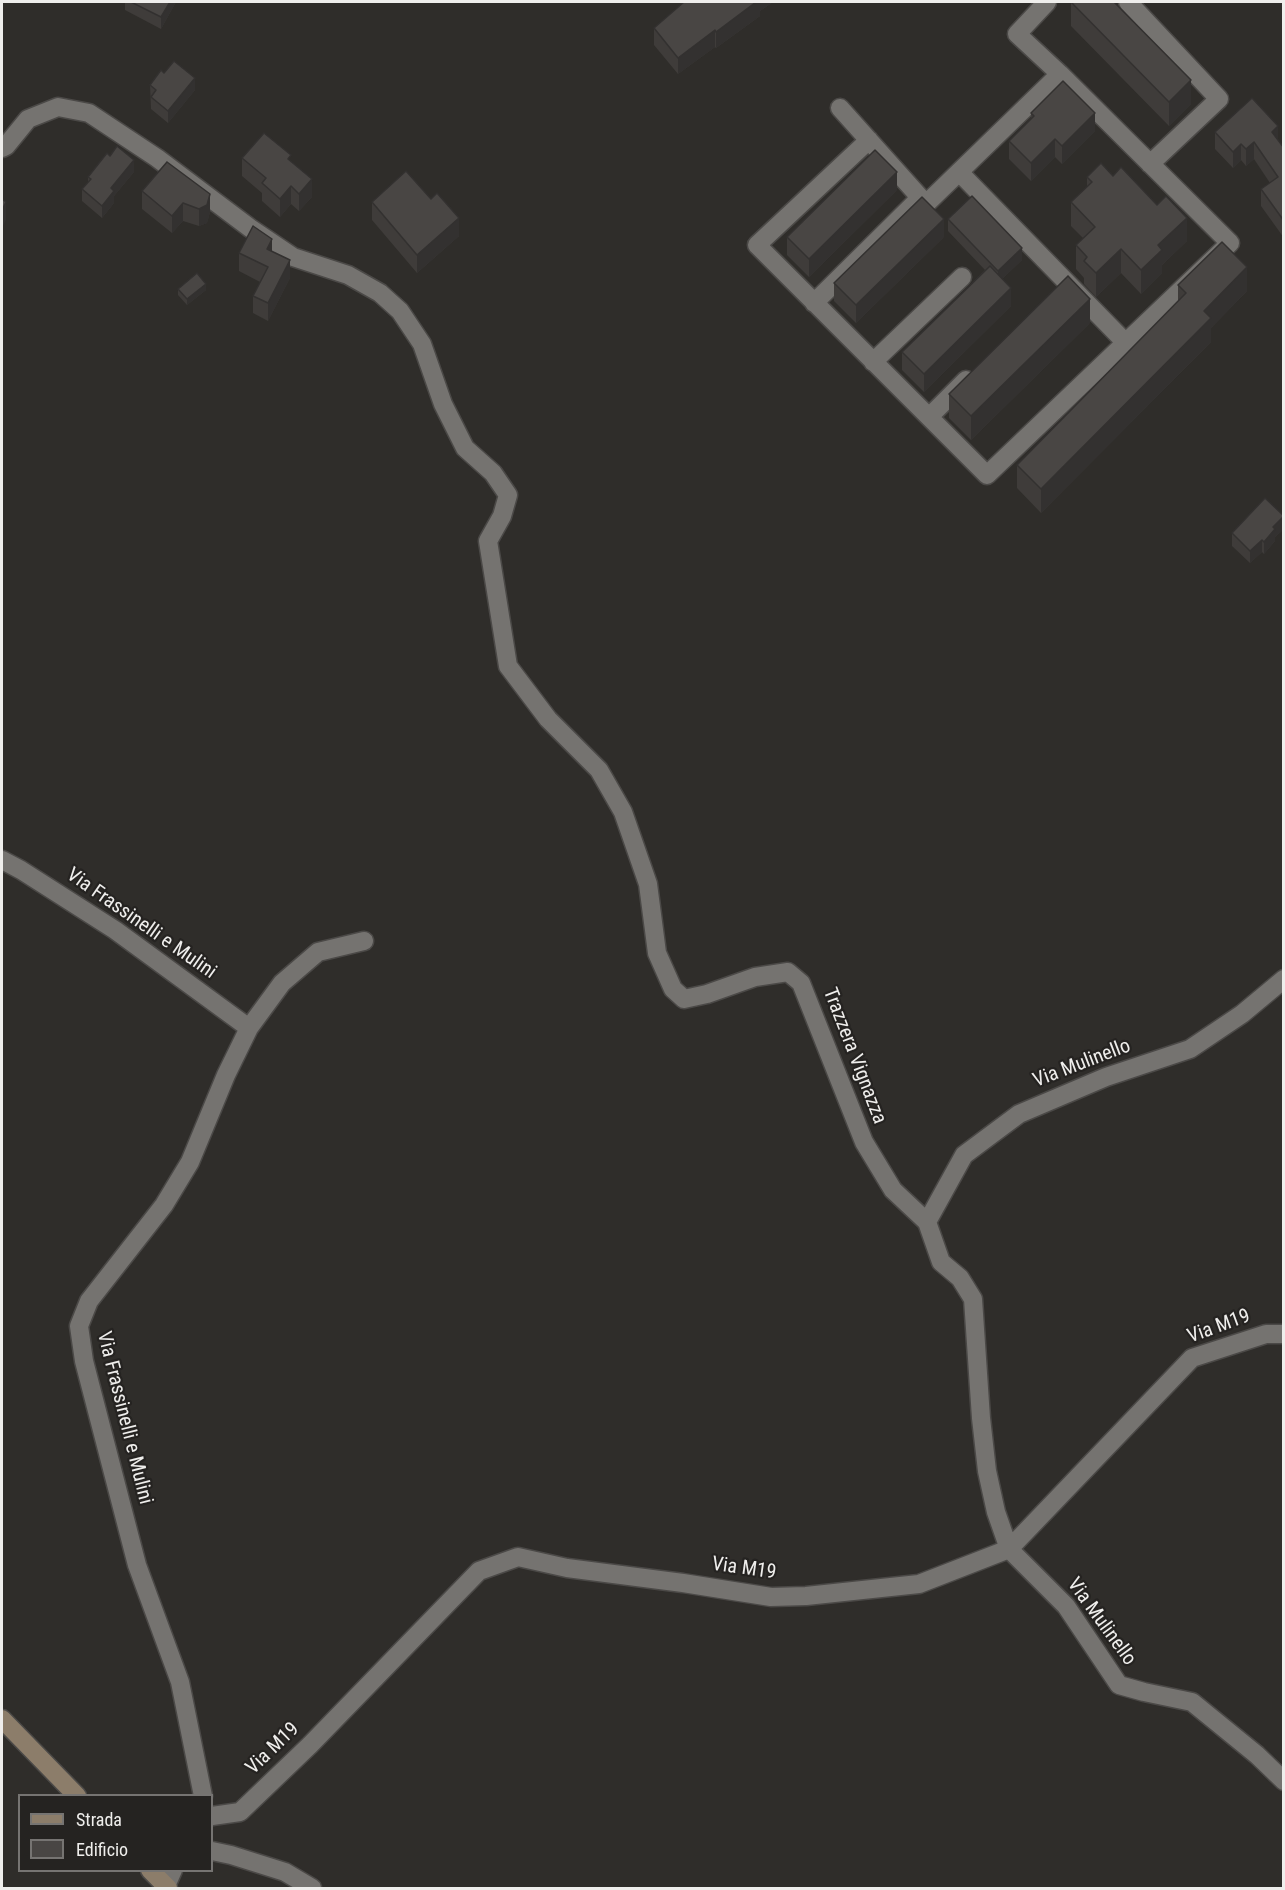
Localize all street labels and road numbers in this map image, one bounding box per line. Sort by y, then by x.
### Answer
street label: Via Frassinelli e Mulini [62,863,220,985]
street label: Trazzera Vignazza [817,985,891,1127]
street label: Via Mulinello [1030,1034,1134,1094]
street label: Via M19 [1184,1305,1254,1349]
street label: Via Frassinelli e Mulini [91,1329,157,1507]
street label: Via M19 [710,1553,778,1585]
street label: Via Mulinello [1061,1574,1141,1670]
street label: Via M19 [241,1718,305,1780]

